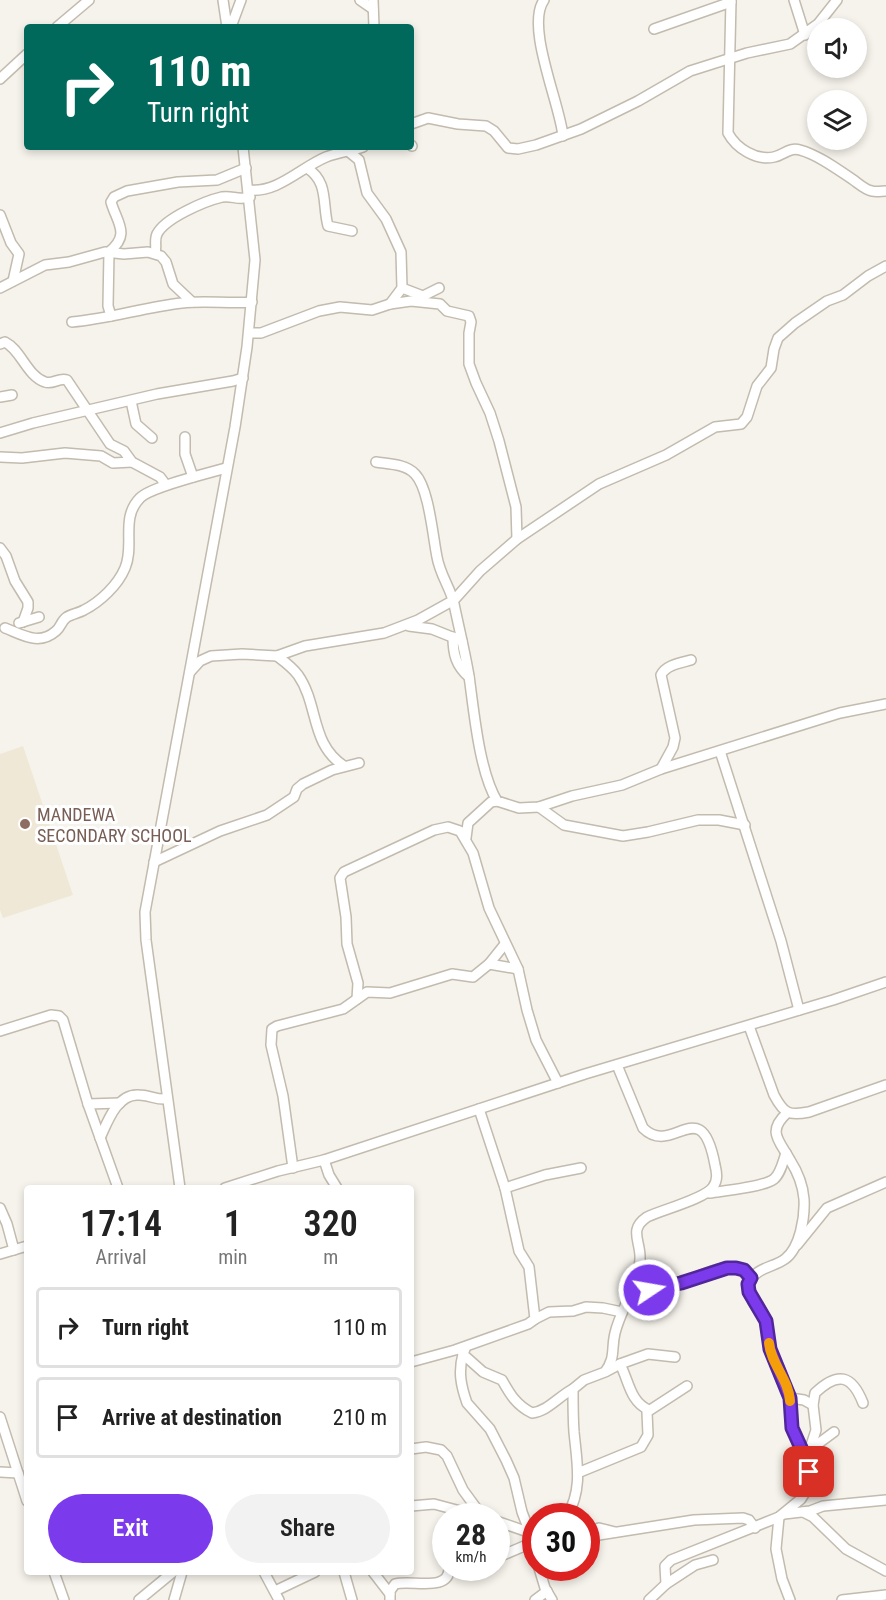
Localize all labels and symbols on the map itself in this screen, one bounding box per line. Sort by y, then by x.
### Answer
place label: MANDEWA SECONDARY SCHOOL [37,804,192,846]
marker: MANDEWA SECONDARY SCHOOL [18,817,32,831]
position arrow [617,1258,681,1322]
pin [783,1446,834,1497]
speed limit sign: 30 [522,1503,600,1581]

